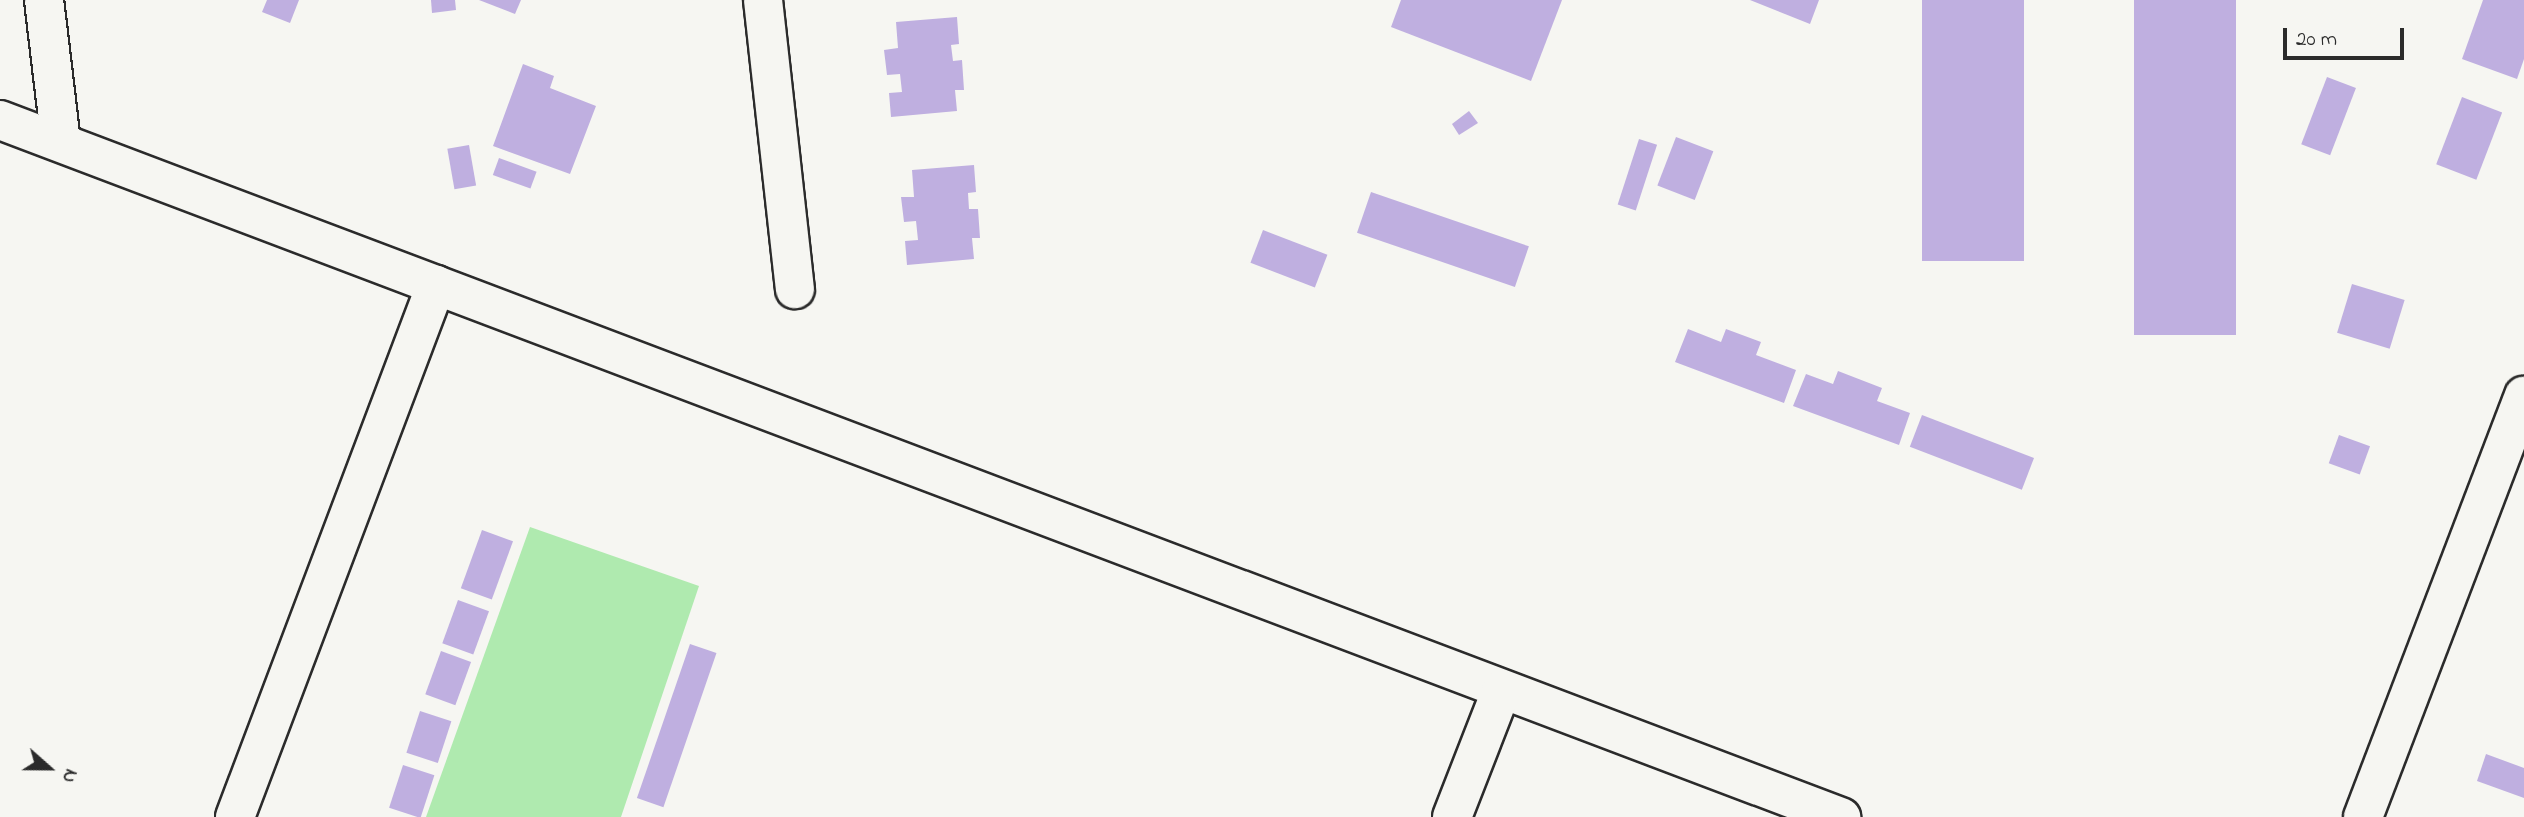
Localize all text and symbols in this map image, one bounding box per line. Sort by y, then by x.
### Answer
scale bar [2286,14,2407,58]
text: 20 m [2296,25,2337,55]
north arrow [14,733,84,803]
text: N [54,765,84,787]

